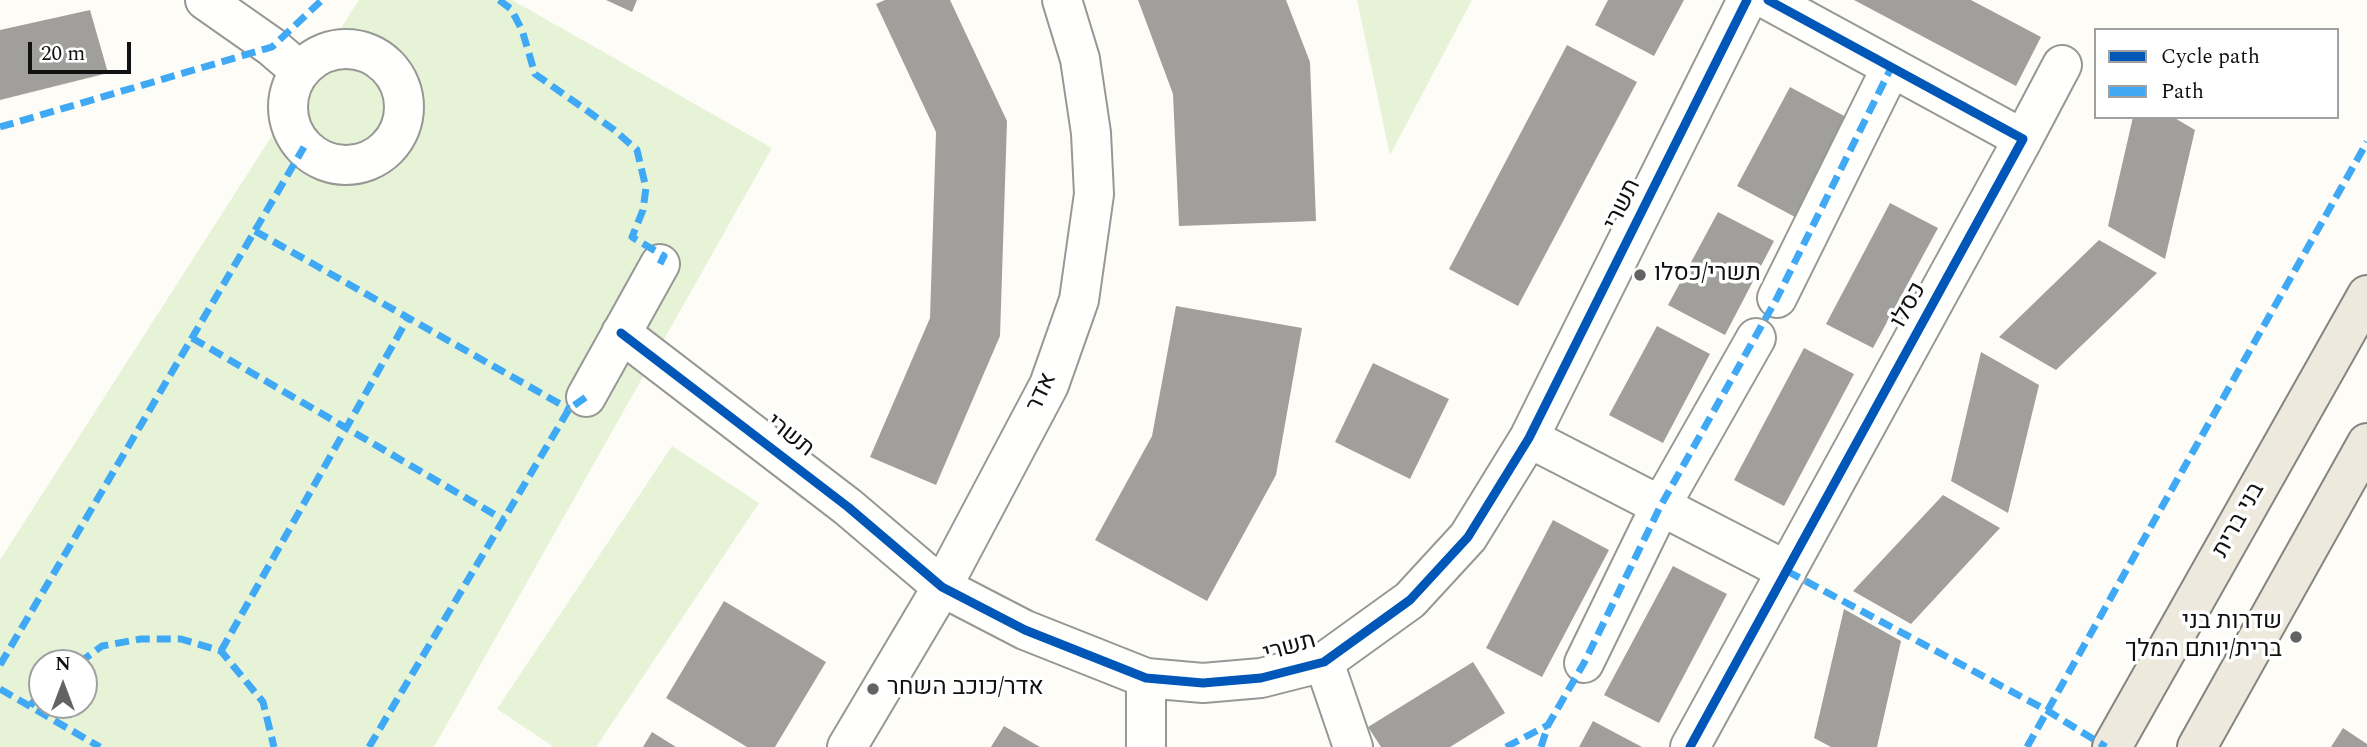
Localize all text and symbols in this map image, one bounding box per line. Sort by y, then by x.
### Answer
scale bar [32,28,135,72]
legend [2094,28,2339,119]
text: 20 m [41,38,85,70]
text: Cycle path [2161,41,2260,73]
text: Path [2161,76,2204,108]
street label: תשרי [1599,175,1649,235]
place label: תשרי/כסלו [1654,261,1761,289]
marker: תשרי/כסלו [1632,267,1648,283]
street label: כסלו [1886,278,1934,334]
street label: אדר [1022,369,1064,417]
street label: תשרי [759,409,819,465]
street label: בני ברית [2208,478,2272,564]
place label: שדרות בני ברית/יותם המלך [2125,609,2282,665]
street label: תשרי [1261,628,1319,670]
marker: שדרות בני ברית/יותם המלך [2288,629,2304,645]
north arrow [28,649,98,719]
text: N [55,650,71,679]
place label: אדר/כוכב השחר [887,675,1044,703]
marker: אדר/כוכב השחר [865,681,881,697]

